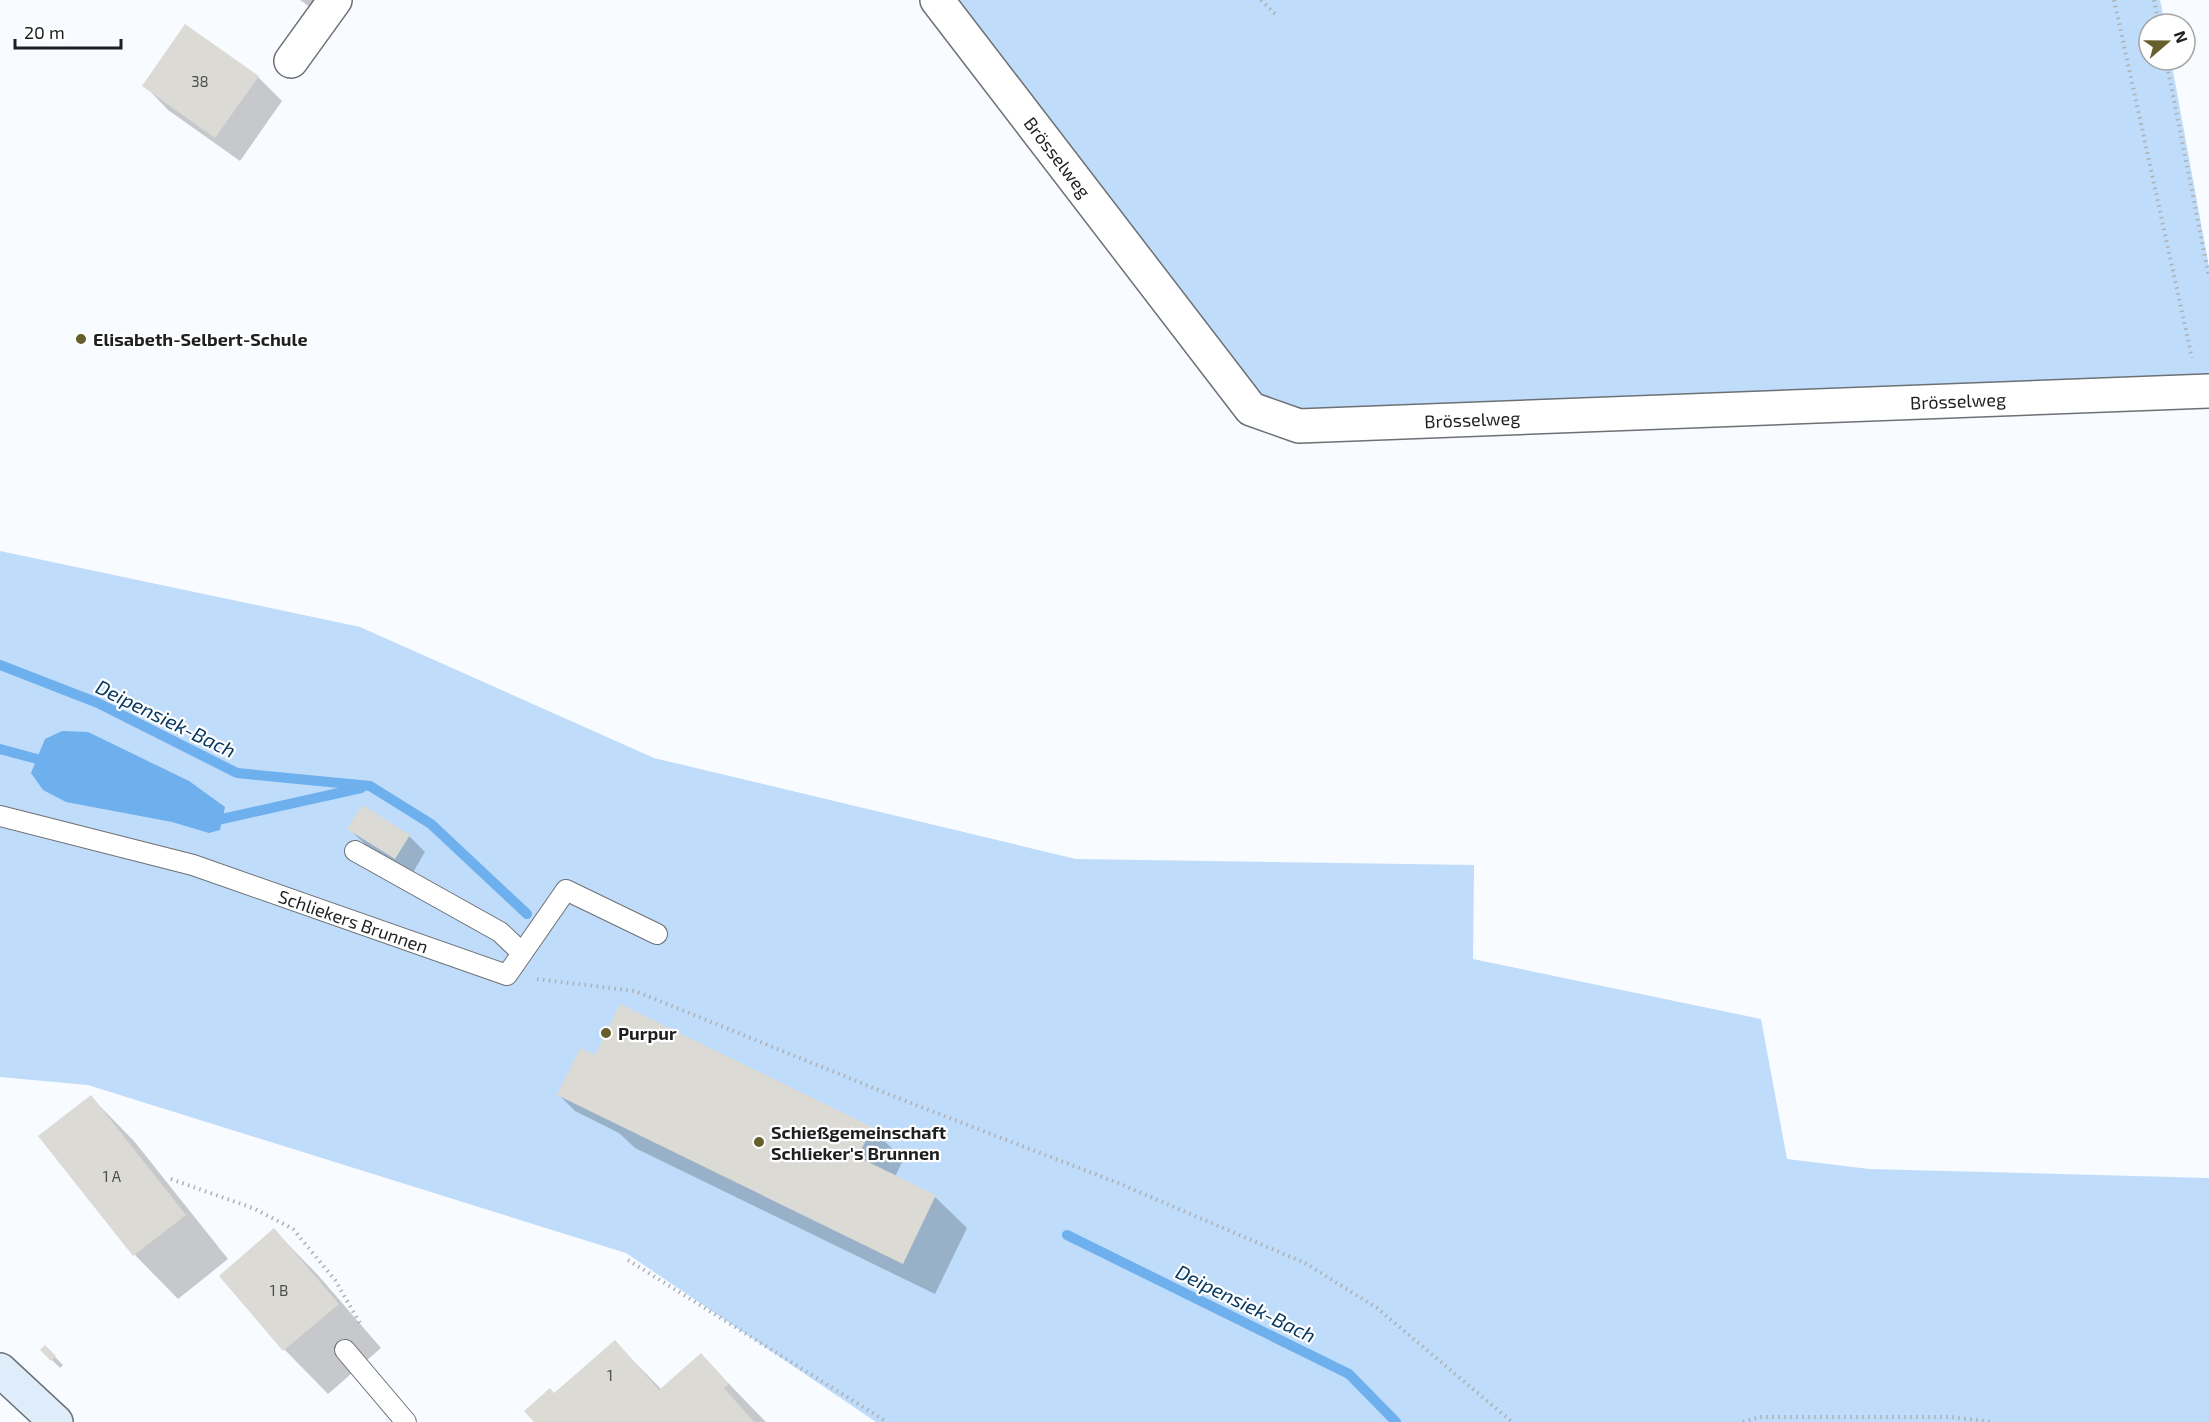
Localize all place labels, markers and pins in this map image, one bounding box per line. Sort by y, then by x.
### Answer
place label: Elisabeth-Selbert-Schule [93,328,308,350]
marker: Elisabeth-Selbert-Schule [74,332,88,346]
place label: Purpur [618,1022,677,1044]
marker: Purpur [599,1026,613,1040]
place label: Schießgemeinschaft Schlieker's Brunnen [771,1121,947,1164]
marker: Schießgemeinschaft Schlieker's Brunnen [752,1135,766,1149]

